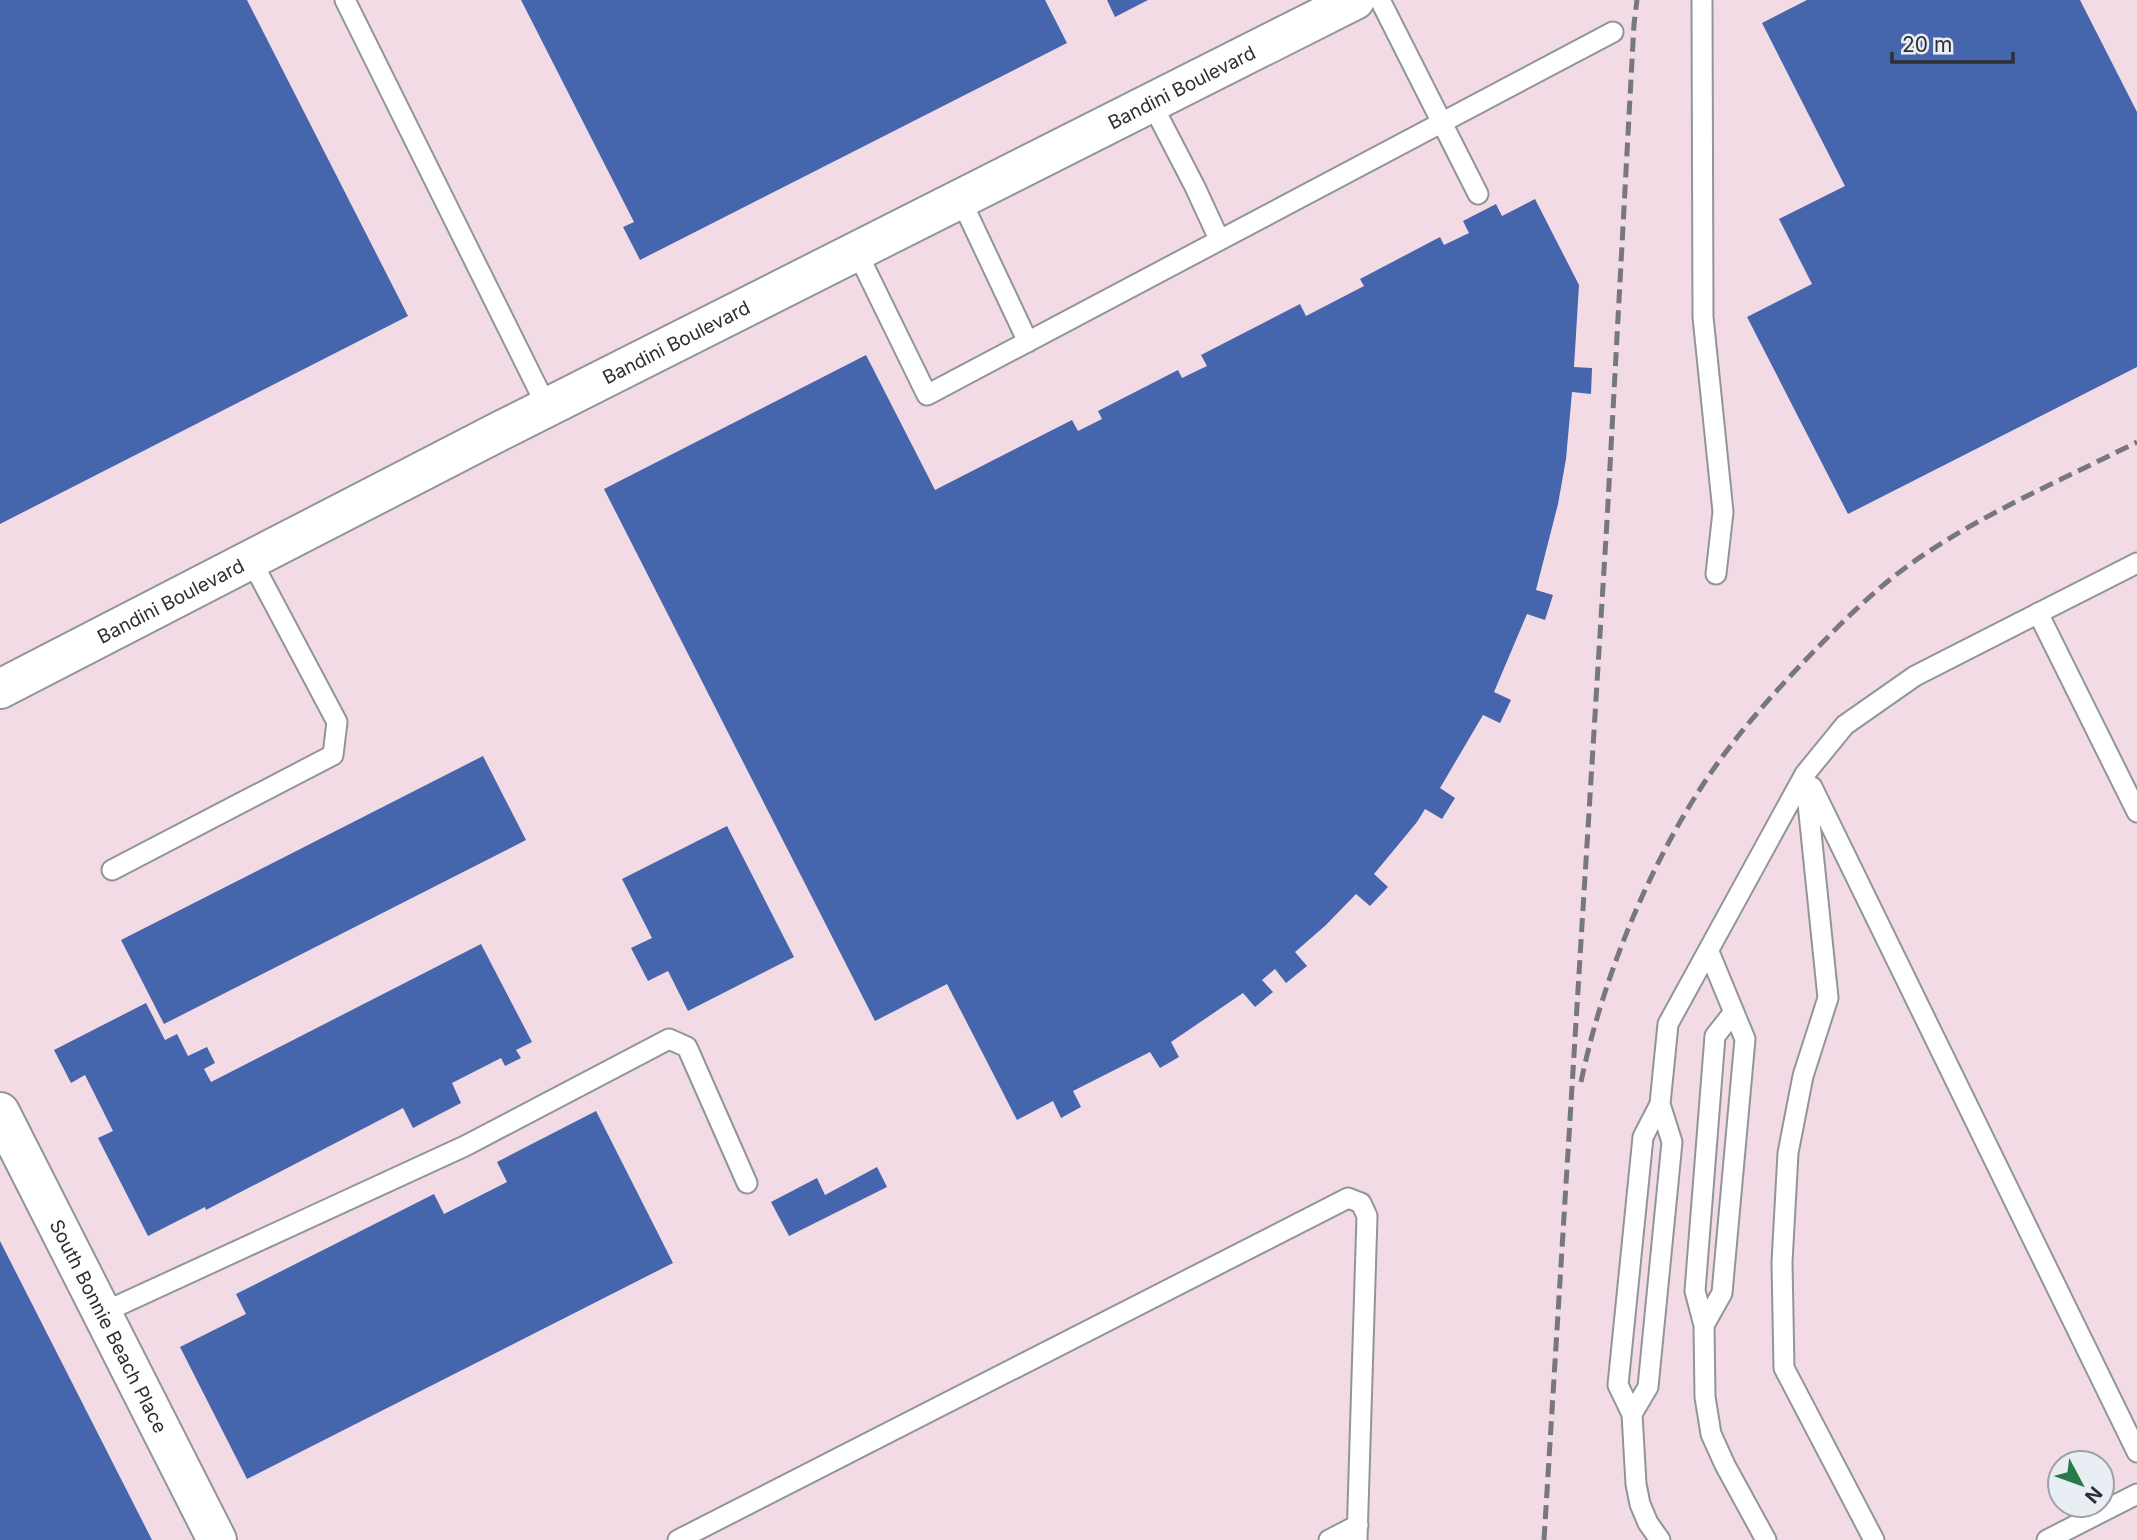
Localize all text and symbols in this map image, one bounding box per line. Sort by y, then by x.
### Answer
scale bar [1892,21,2013,65]
text: 20 m [1902,32,1952,57]
street label: Bandini Boulevard [1104,41,1259,135]
street label: Bandini Boulevard [599,296,754,389]
street label: Bandini Boulevard [94,554,248,649]
street label: South Bonnie Beach Place [44,1216,172,1437]
north arrow [2046,1449,2116,1519]
text: N [2080,1482,2107,1508]

